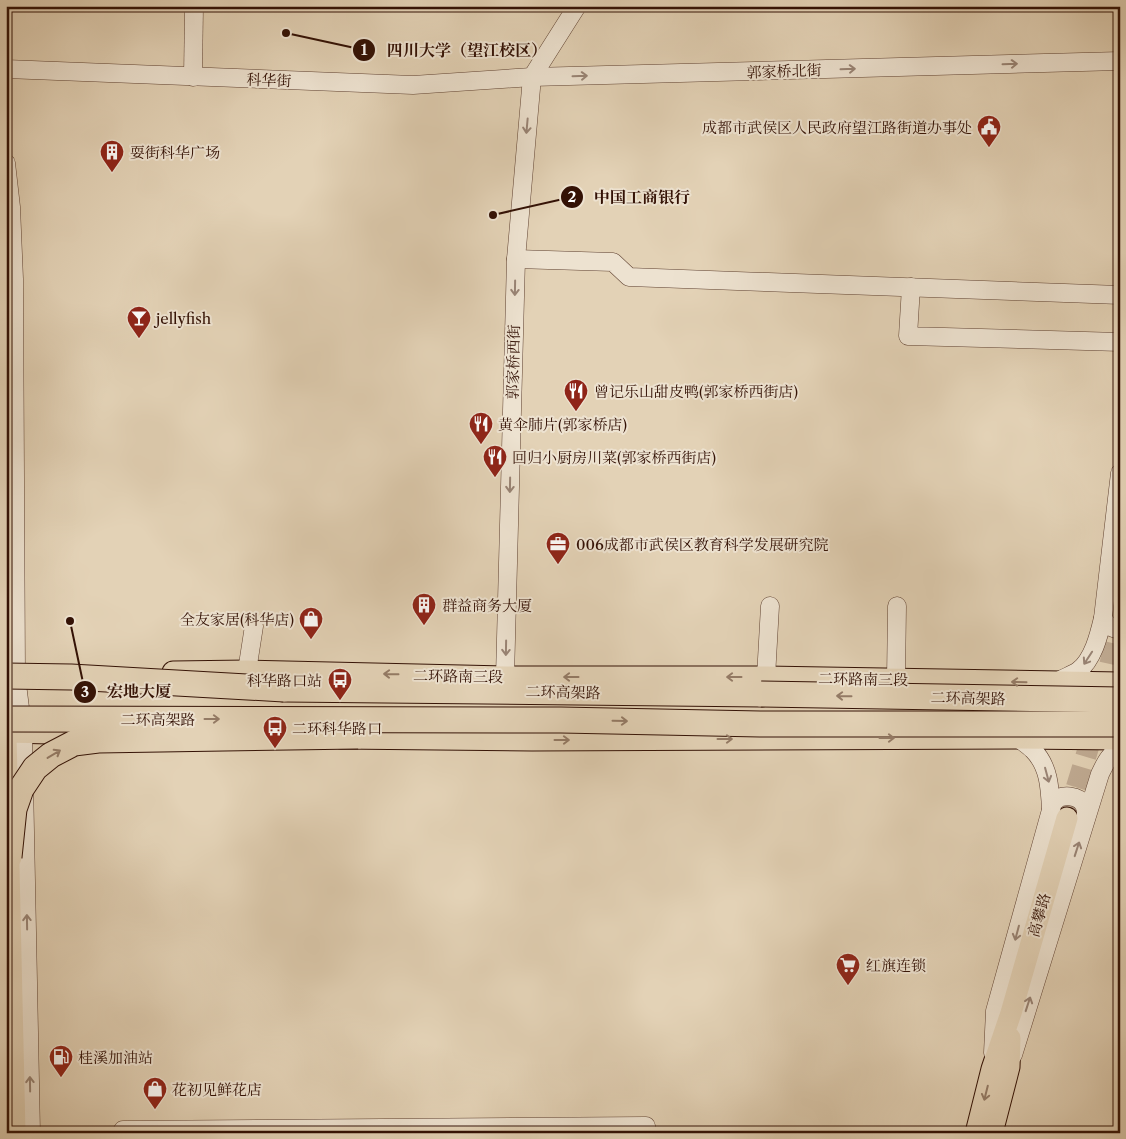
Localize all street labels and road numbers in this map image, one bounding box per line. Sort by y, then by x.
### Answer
street label: 郭家桥北街 [746,60,822,82]
street label: 科华街 [246,70,292,90]
street label: 郭家桥西街 [503,324,523,400]
street label: 二环路南三段 [413,666,503,686]
street label: 二环路南三段 [818,669,908,689]
street label: 二环高架路 [525,682,601,702]
street label: 二环高架路 [930,688,1006,708]
street label: 二环高架路 [120,710,196,729]
street label: 高攀路 [1024,891,1054,939]

